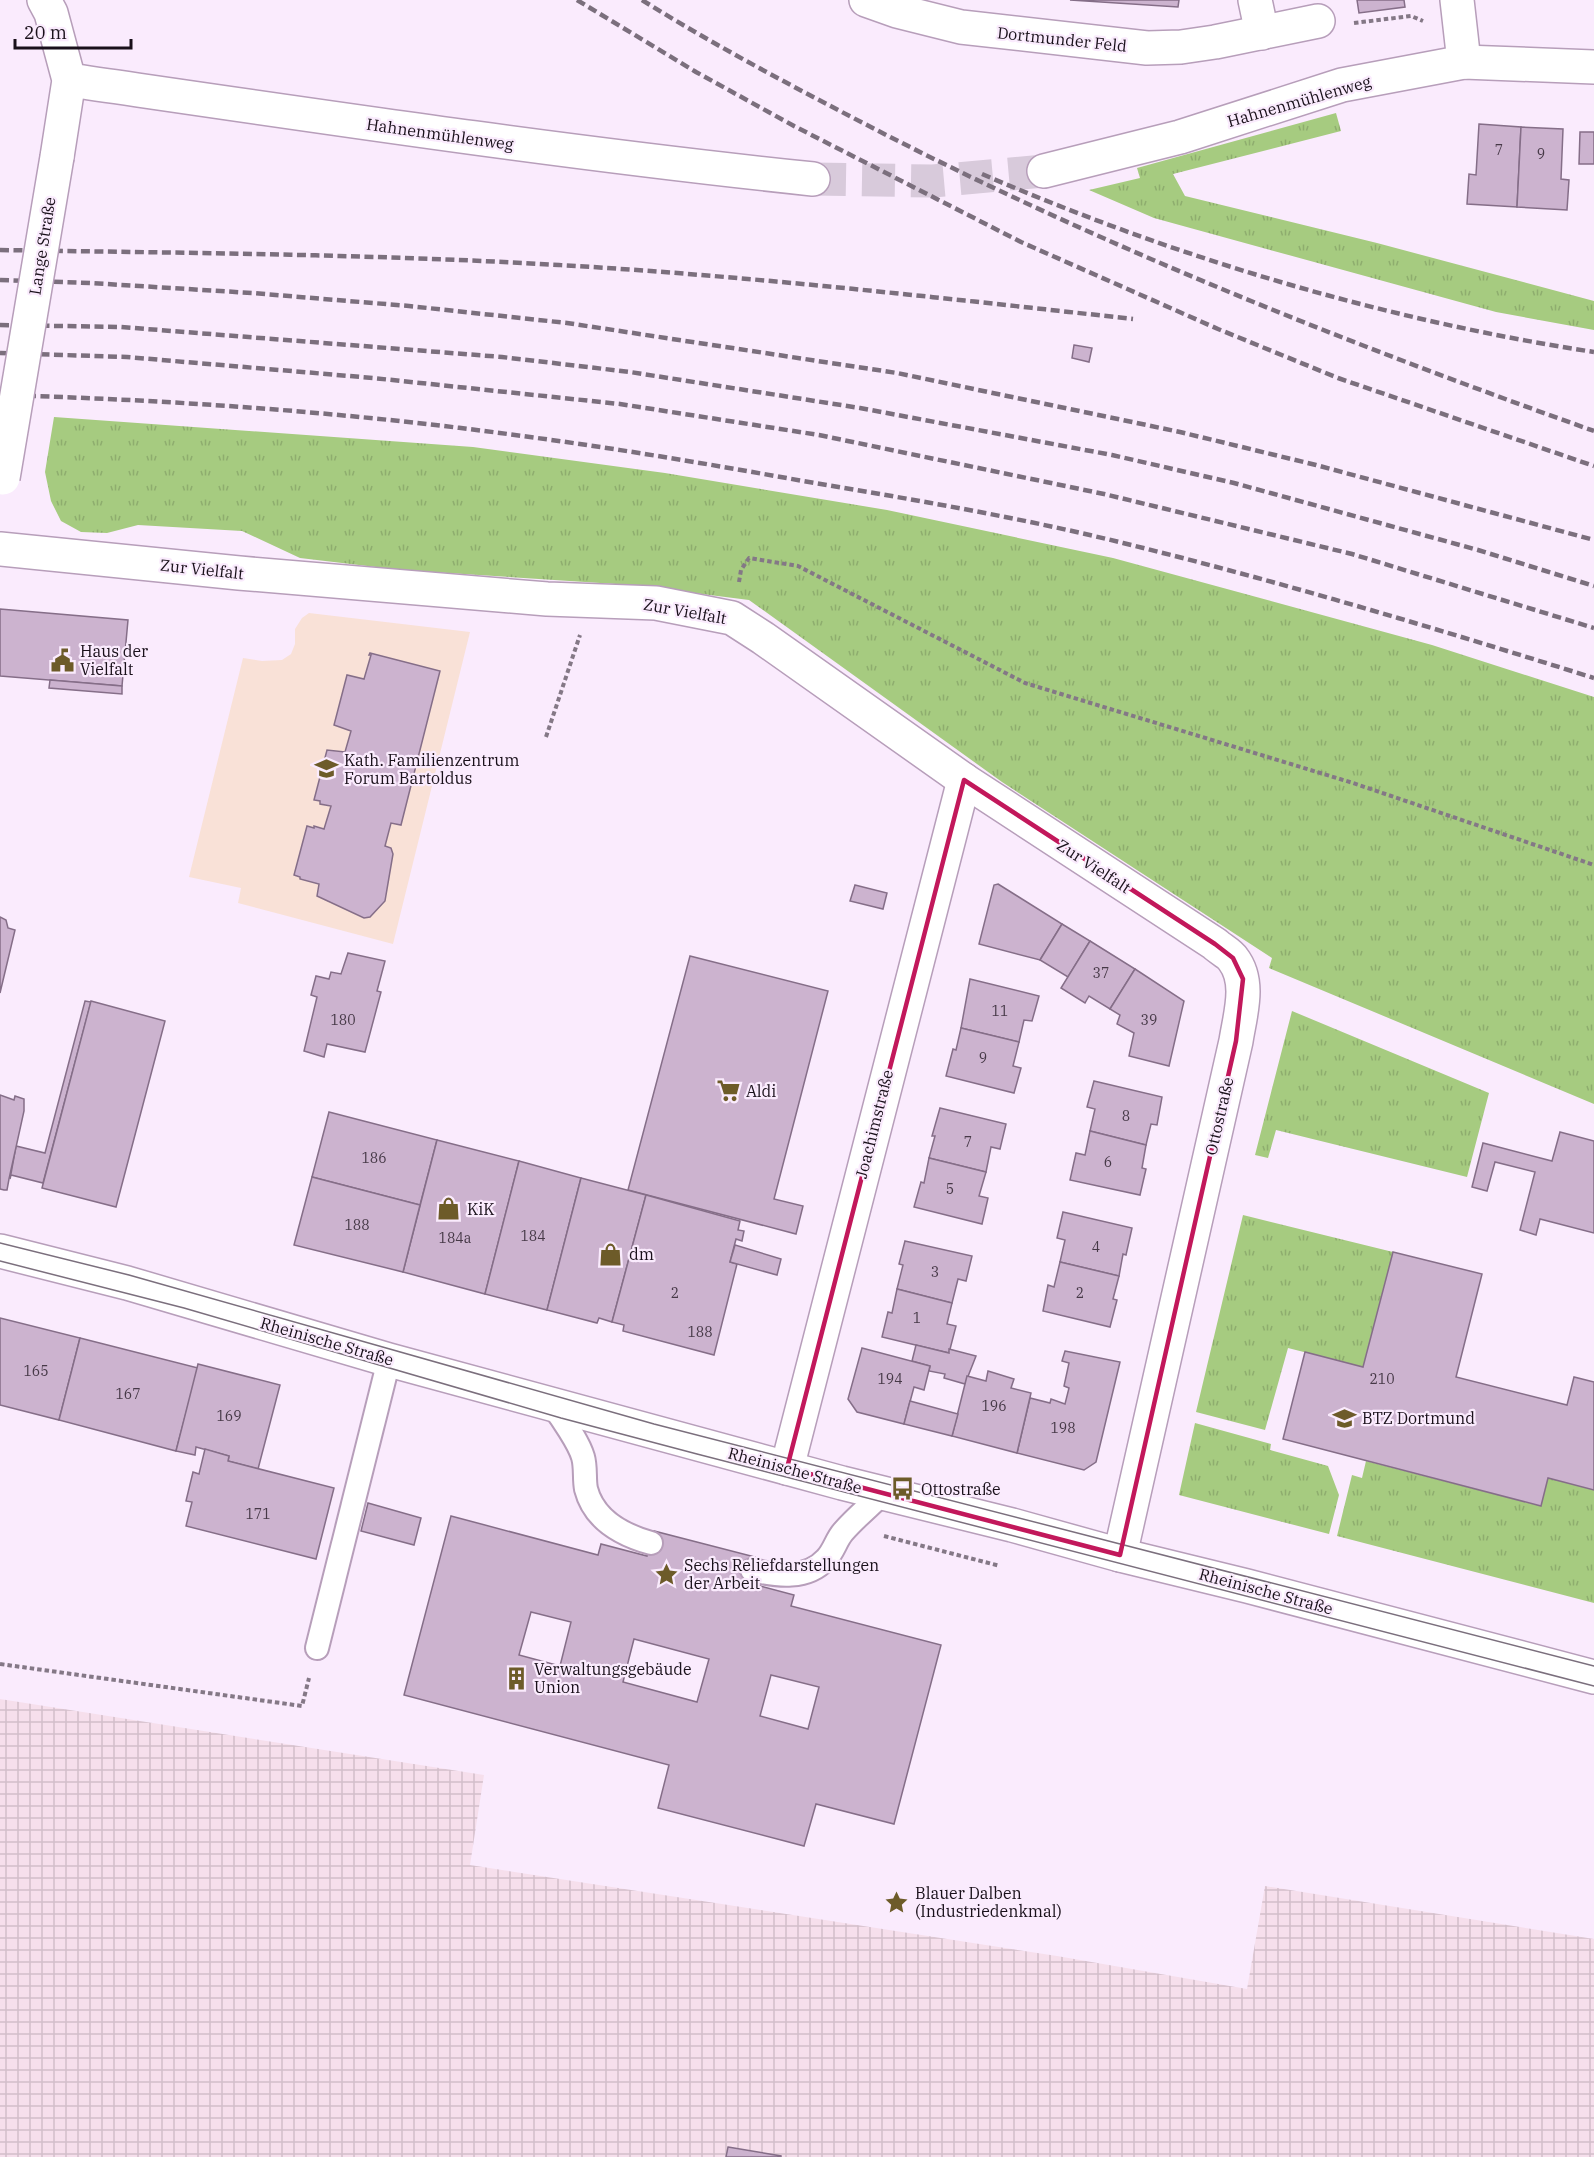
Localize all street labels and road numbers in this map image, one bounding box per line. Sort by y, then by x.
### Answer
street label: Dortmunder Feld [996,22,1128,56]
street label: Hahnenmühlenweg [1225,71,1373,131]
street label: Hahnenmühlenweg [365,114,515,154]
street label: Lange Straße [24,196,60,296]
street label: Zur Vielfalt [159,555,245,583]
street label: Zur Vielfalt [642,594,729,628]
street label: Zur Vielfalt [1053,835,1135,898]
street label: Joachimstraße [851,1067,897,1181]
street label: Ottostraße [1200,1075,1238,1157]
street label: Rheinische Straße [258,1312,396,1370]
street label: Rheinische Straße [726,1443,864,1497]
street label: Rheinische Straße [1197,1564,1335,1618]

